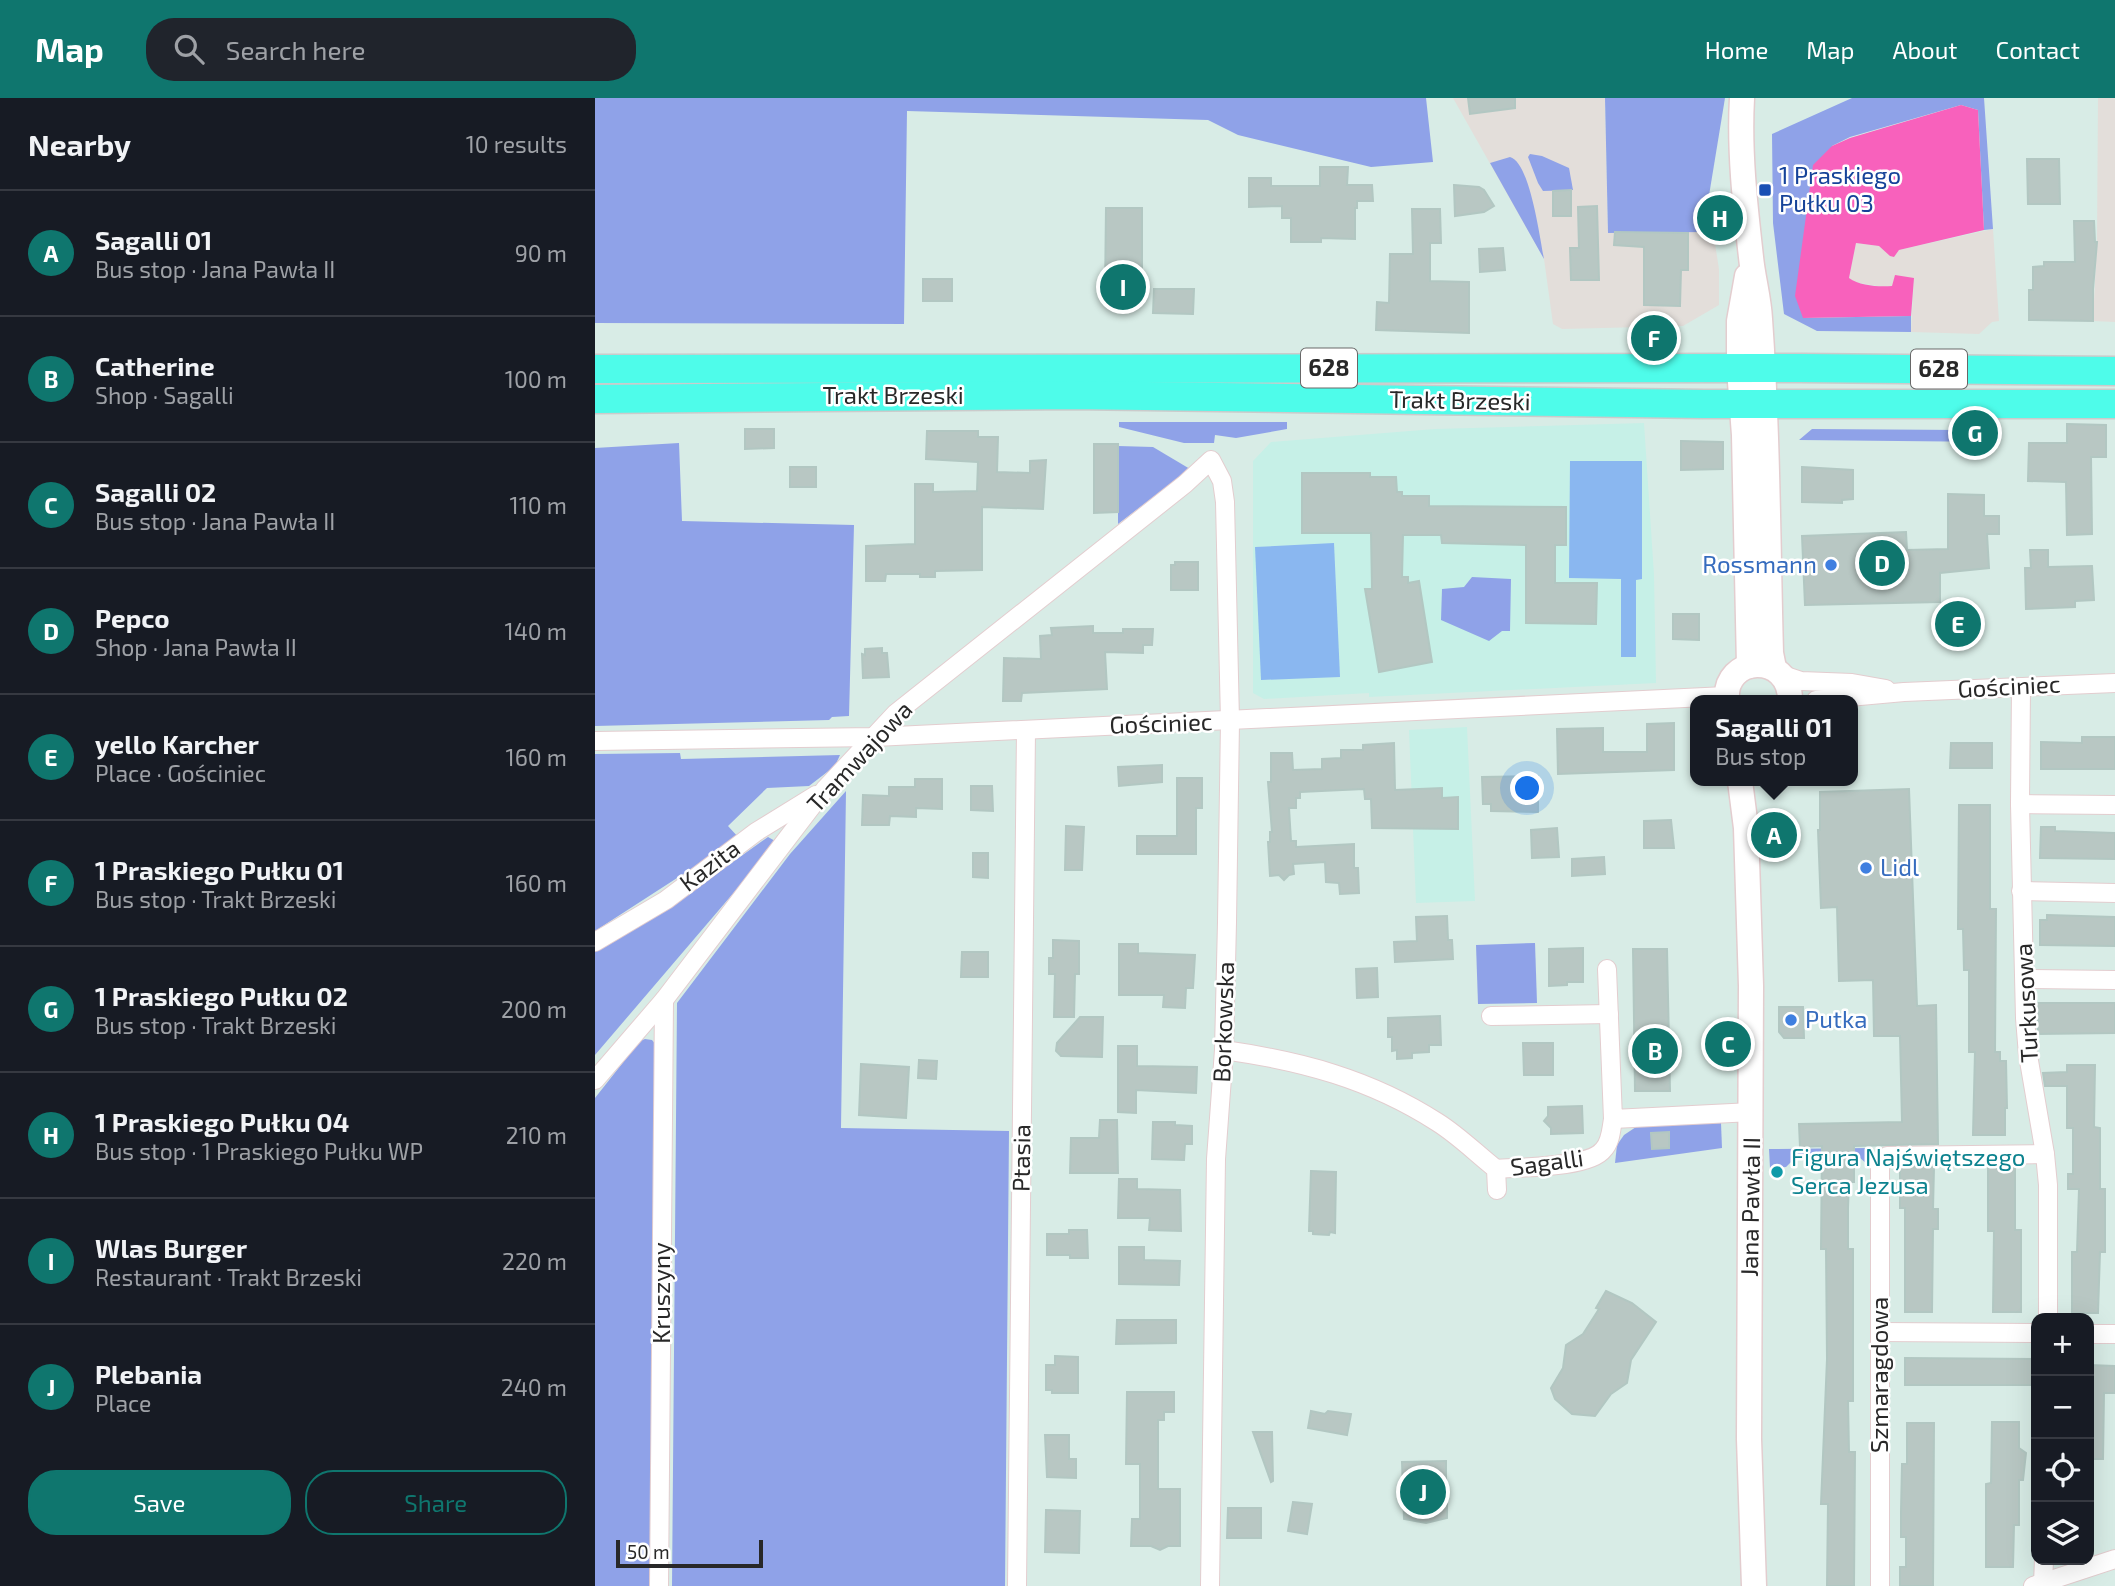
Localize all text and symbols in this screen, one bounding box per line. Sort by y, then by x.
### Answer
search box [146,18,636,81]
text: Map [35,29,104,69]
icon: search [170,30,208,68]
text: Search here [226,34,365,65]
text: Home [1705,35,1768,64]
text: Map [1806,35,1854,64]
text: About [1892,35,1958,64]
text: Contact [1996,35,2080,64]
text: Nearby [28,126,131,162]
text: 10 results [466,130,567,158]
place label: 1 Praskiego Pułku 03 [1779,160,1901,217]
marker: 1 Praskiego Pułku 03 [1757,182,1773,198]
pin: H [1697,192,1743,244]
text: Sagalli 01 [95,224,212,255]
text: A [43,239,59,267]
text: 90 m [515,239,567,267]
text: Bus stop · Jana Pawła II [95,255,335,283]
pin: I [1100,261,1146,313]
pin: F [1631,312,1677,364]
road number: 628 [1301,348,1357,388]
text: Catherine [95,350,215,381]
road number: 628 [1911,350,1967,388]
text: B [44,365,58,393]
text: 100 m [505,365,567,393]
street label: Trakt Brzeski [822,380,964,409]
text: Shop · Sagalli [95,381,234,409]
street label: Trakt Brzeski [1389,384,1531,415]
pin: G [1952,407,1998,459]
text: Sagalli 02 [95,476,216,507]
text: C [44,491,58,519]
text: 110 m [510,491,567,519]
text: Bus stop · Jana Pawła II [95,507,335,535]
pin: D [1859,537,1905,589]
place label: Rossmann [1702,549,1817,578]
marker: Rossmann [1823,557,1839,573]
pin: E [1935,598,1981,650]
text: Pepco [95,602,170,633]
text: D [43,617,59,645]
text: 140 m [505,617,567,645]
text: Shop · Jana Pawła II [95,633,297,661]
street label: Gościniec [1957,668,2061,703]
street label: Tramwajowa [800,695,918,817]
popup [1690,695,1858,786]
street label: Gościniec [1109,706,1213,739]
text: Sagalli 01 [1715,711,1833,742]
text: yello Karcher [95,728,259,759]
text: Bus stop [1715,742,1806,770]
text: E [44,743,58,771]
text: 160 m [506,743,567,771]
text: Place · Gościniec [95,759,266,787]
your location [1510,771,1544,805]
pin: A [1751,809,1797,861]
street label: Kazita [673,833,745,897]
place label: Lidl [1880,852,1919,881]
text: 1 Praskiego Pułku 01 [95,854,344,885]
marker: Lidl [1858,860,1874,876]
text: F [45,869,57,897]
text: 160 m [506,869,567,897]
text: Bus stop · Trakt Brzeski [95,885,337,913]
street label: Turkusowa [2008,943,2043,1064]
street label: Borkowska [1206,961,1239,1083]
text: 1 Praskiego Pułku 02 [95,980,348,1011]
text: G [44,995,58,1023]
text: 200 m [501,995,567,1023]
place label: Putka [1805,1004,1867,1033]
text: Bus stop · Trakt Brzeski [95,1011,337,1039]
marker: Putka [1783,1012,1799,1028]
pin: C [1705,1018,1751,1070]
pin: B [1632,1025,1678,1077]
text: 1 Praskiego Pułku 04 [95,1106,349,1137]
text: H [43,1121,59,1149]
text: 210 m [506,1121,567,1149]
street label: Ptasia [1005,1124,1036,1192]
text: Bus stop · 1 Praskiego Pułku WP [95,1137,423,1165]
street label: Jana Pawła II [1734,1137,1765,1277]
street label: Sagalli [1508,1142,1585,1181]
place label: Figura Najświętszego Serca Jezusa [1791,1142,2025,1199]
marker: Figura Najświętszego Serca Jezusa [1769,1164,1785,1180]
text: Wlas Burger [95,1232,247,1263]
street label: Kruszyny [646,1242,675,1344]
text: I [48,1247,54,1275]
text: 220 m [502,1247,567,1275]
text: Restaurant · Trakt Brzeski [95,1263,362,1291]
street label: Szmaragdowa [1864,1297,1893,1453]
map controls [2031,1313,2094,1565]
button: + [2031,1313,2094,1376]
text: Plebania [95,1358,202,1389]
text: J [47,1373,55,1401]
text: 240 m [501,1373,567,1401]
button: − [2031,1376,2094,1439]
text: Place [95,1389,151,1417]
button: locate [2031,1439,2094,1502]
pin: J [1400,1466,1446,1518]
button: Save [28,1470,291,1535]
button: Share [305,1470,567,1535]
button: layers [2031,1502,2094,1565]
scale bar [616,1537,763,1569]
text: 50 m [627,1540,670,1563]

